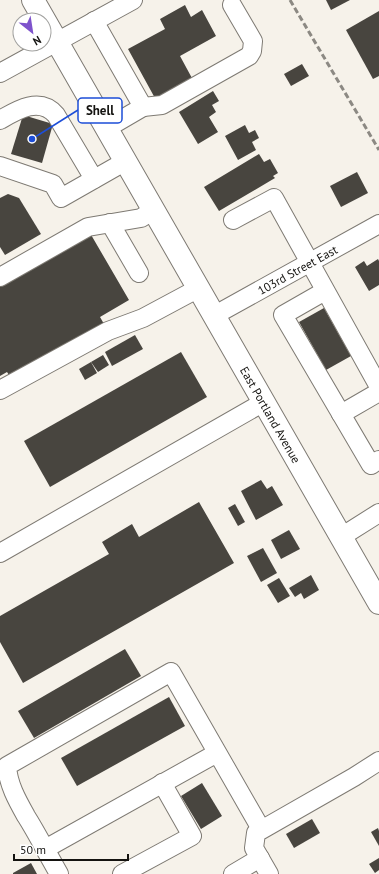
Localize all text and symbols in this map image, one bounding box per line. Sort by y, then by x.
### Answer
north arrow [12,12,52,52]
text: N [30,33,44,49]
callout: Shell [78,98,122,123]
text: Shell [86,102,114,119]
street label: 103rd Street East [255,241,340,298]
street label: East Portland Avenue [237,364,304,466]
scale bar [14,836,128,862]
text: 50 m [20,842,46,857]

